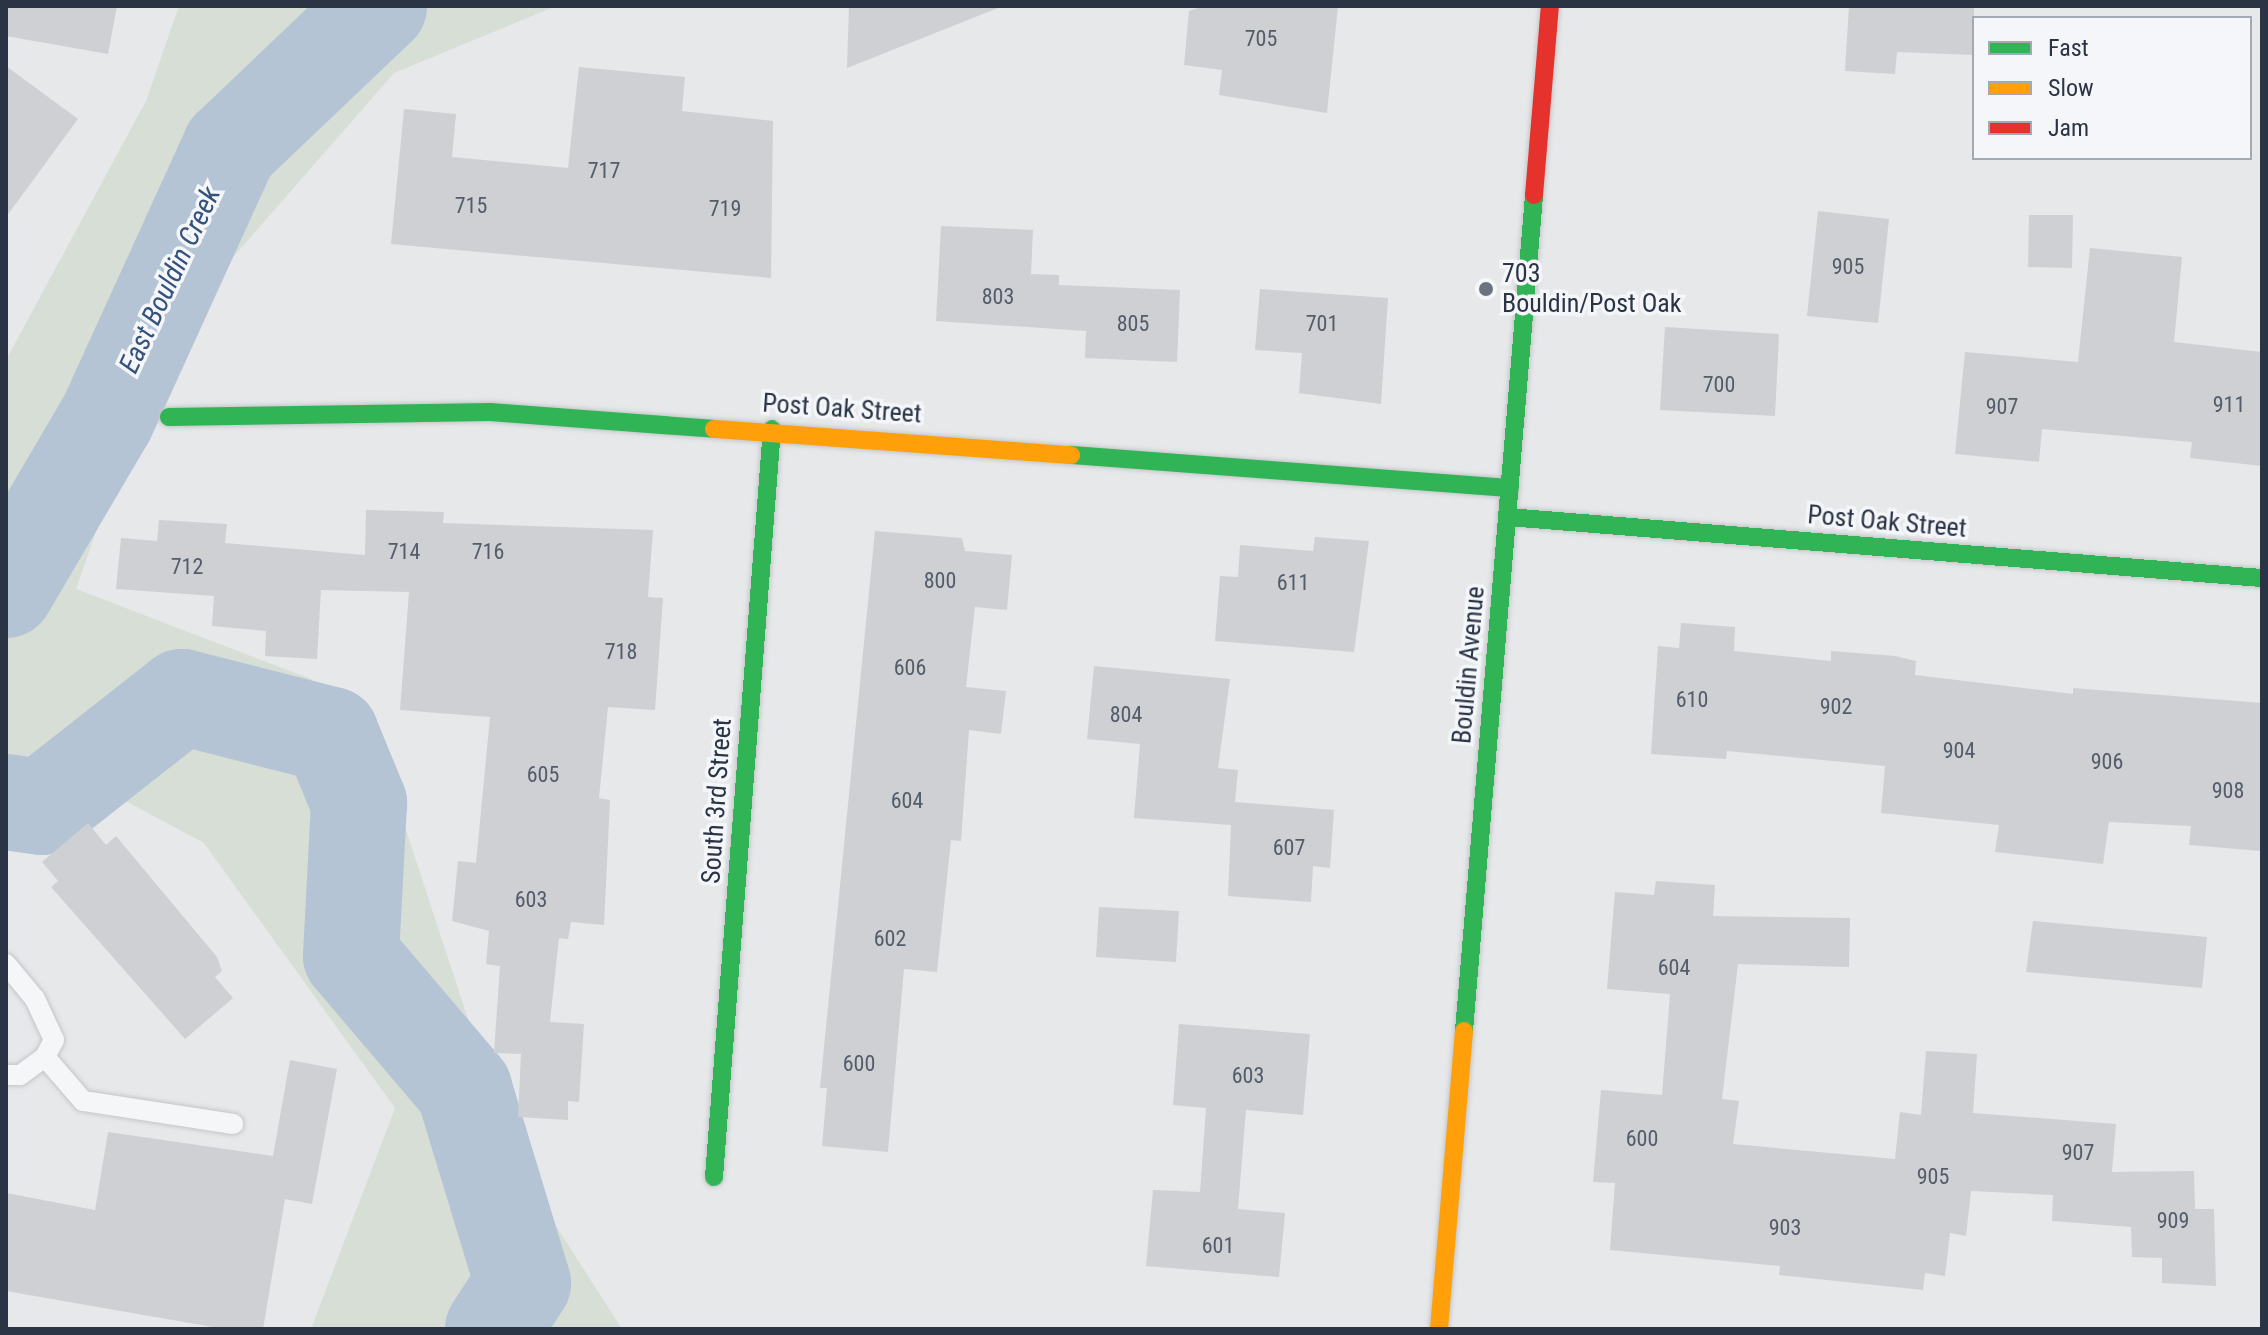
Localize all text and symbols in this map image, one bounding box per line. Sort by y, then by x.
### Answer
legend [1972,16,2252,160]
house number: 705 [1245,26,1277,52]
text: Fast [2048,34,2089,62]
text: Slow [2048,74,2094,102]
text: Jam [2048,114,2089,142]
house number: 717 [588,158,620,184]
water label: East Bouldin Creek [112,182,228,378]
house number: 715 [455,193,487,219]
house number: 719 [709,196,741,222]
house number: 905 [1832,254,1864,280]
place label: 703 Bouldin/Post Oak [1502,258,1681,320]
marker: 703 Bouldin/Post Oak [1477,280,1495,298]
house number: 803 [982,284,1014,310]
house number: 805 [1117,311,1149,337]
house number: 701 [1306,311,1338,337]
house number: 700 [1703,372,1735,398]
street label: Post Oak Street [761,388,923,430]
house number: 911 [2213,392,2245,418]
house number: 907 [1986,394,2018,420]
street label: Post Oak Street [1806,500,1968,544]
house number: 714 [388,539,420,565]
house number: 716 [472,539,504,565]
house number: 712 [171,554,203,580]
house number: 800 [924,568,956,594]
house number: 611 [1277,570,1309,596]
street label: Bouldin Avenue [1447,585,1491,745]
house number: 718 [605,639,637,665]
house number: 606 [894,655,926,681]
house number: 610 [1676,687,1708,713]
house number: 902 [1820,694,1852,720]
house number: 804 [1110,702,1142,728]
street label: South 3rd Street [696,717,738,885]
house number: 904 [1943,738,1975,764]
house number: 906 [2091,749,2123,775]
house number: 605 [527,762,559,788]
house number: 908 [2212,778,2244,804]
house number: 604 [891,788,923,814]
house number: 607 [1273,835,1305,861]
house number: 603 [515,887,547,913]
house number: 602 [874,926,906,952]
house number: 604 [1658,955,1690,981]
house number: 600 [843,1051,875,1077]
house number: 603 [1232,1063,1264,1089]
house number: 600 [1626,1126,1658,1152]
house number: 907 [2062,1140,2094,1166]
house number: 905 [1917,1164,1949,1190]
house number: 909 [2157,1208,2189,1234]
house number: 903 [1769,1215,1801,1241]
house number: 601 [1202,1233,1234,1259]

